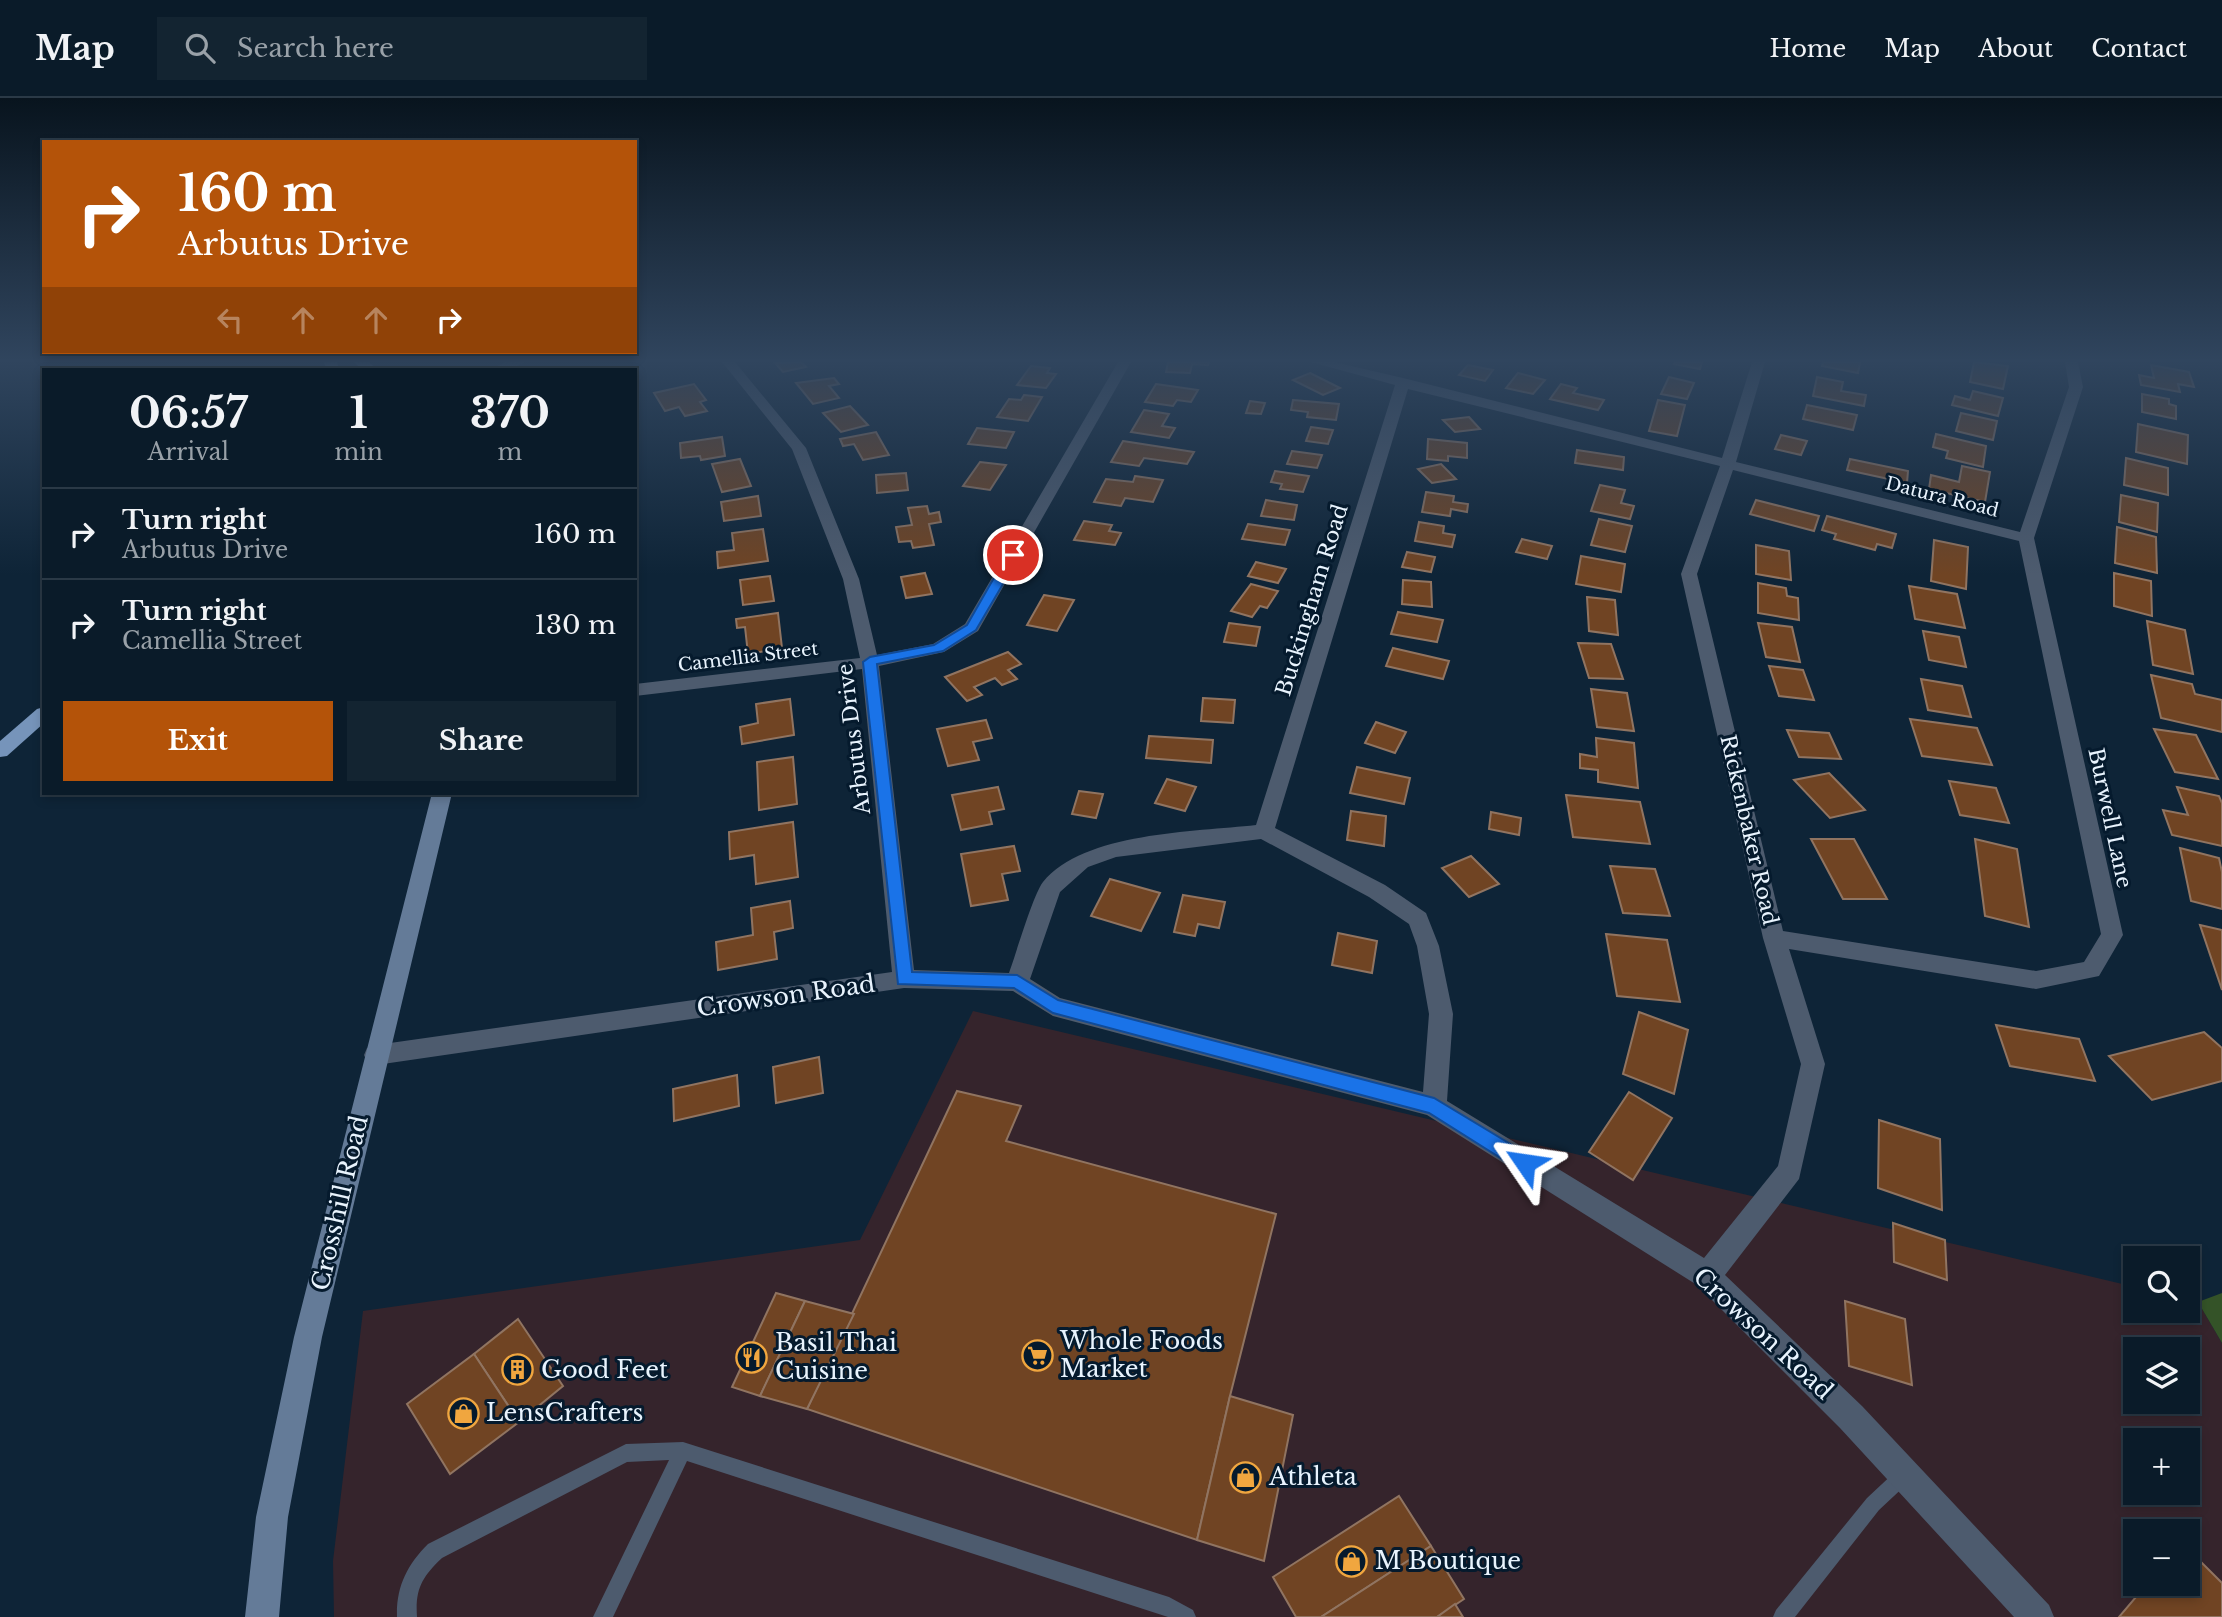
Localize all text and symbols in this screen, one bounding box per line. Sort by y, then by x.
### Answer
search box [157,17,647,80]
text: Map [35,28,115,69]
icon: search [181,29,219,67]
text: Search here [237,32,394,64]
text: Home [1770,34,1846,63]
text: Map [1884,34,1940,63]
text: About [1978,34,2053,63]
text: Contact [2091,34,2187,63]
text: 160 m [178,163,337,224]
icon: right [63,168,154,259]
text: Arbutus Drive [178,224,409,264]
icon: left [211,301,249,339]
icon: ahead [284,301,322,339]
icon: ahead [357,301,395,339]
icon: right [430,301,468,339]
text: 06:57 [129,387,248,439]
text: 1 [350,387,368,439]
text: 370 [470,387,550,439]
text: Arrival [148,438,229,466]
text: min [335,438,383,466]
text: m [498,438,522,466]
street label: Datura Road [1883,472,2001,522]
street label: Buckingham Road [1270,501,1354,699]
text: Turn right [122,504,267,536]
icon: right [63,515,101,553]
text: 160 m [534,518,616,550]
pin [983,525,1043,585]
text: Arbutus Drive [122,536,288,564]
icon: arrive [994,536,1032,574]
text: Turn right [122,595,267,627]
icon: right [63,606,101,644]
text: 130 m [534,609,616,641]
text: Camellia Street [122,627,302,655]
street label: Camellia Street [677,637,819,677]
street label: Arbutus Drive [832,662,876,817]
button: Exit [63,701,333,781]
button: Share [347,701,616,781]
street label: Rickenbaker Road [1714,732,1784,928]
street label: Burwell Lane [2082,745,2138,891]
street label: Crowson Road [695,969,877,1022]
street label: Crosshill Road [305,1112,374,1293]
position arrow [1488,1126,1562,1200]
map controls [2123,1246,2200,1596]
button: search [2123,1246,2200,1323]
street label: Crowson Road [1688,1262,1839,1406]
place label: Whole Foods Market [1059,1326,1223,1383]
place label: Basil Thai Cuisine [775,1328,897,1385]
button: layers [2123,1337,2200,1414]
supermarket icon: Whole Foods Market [1020,1338,1054,1372]
restaurant icon: Basil Thai Cuisine [735,1340,769,1374]
building icon: Good Feet [501,1353,535,1387]
place label: Good Feet [541,1355,668,1384]
shop icon: LensCrafters [446,1396,480,1430]
place label: LensCrafters [486,1398,644,1427]
button: + [2123,1428,2200,1505]
shop icon: Athleta [1229,1460,1263,1494]
place label: Athleta [1268,1462,1358,1491]
button: − [2123,1519,2200,1596]
shop icon: M Boutique [1335,1544,1369,1578]
place label: M Boutique [1375,1546,1521,1575]

